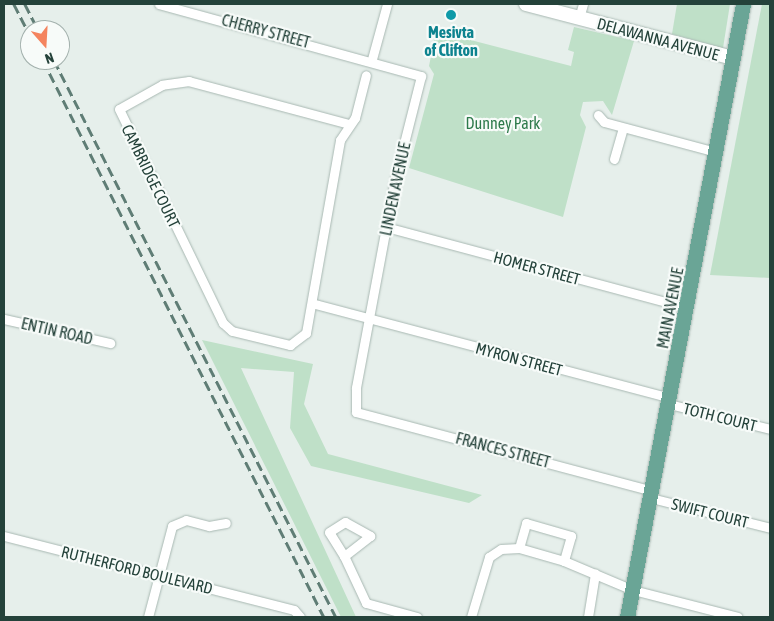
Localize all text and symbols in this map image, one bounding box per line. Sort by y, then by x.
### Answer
marker: Mesivta of Clifton [445,9,457,21]
street label: CHERRY STREET [220,10,312,52]
street label: DELAWANNA AVENUE [595,14,721,64]
north arrow [20,20,70,70]
place label: Mesivta of Clifton [424,22,478,60]
text: N [43,49,56,67]
park label: Dunney Park [466,113,540,133]
street label: CAMBRIDGE COURT [118,121,184,231]
street label: LINDEN AVENUE [376,141,414,237]
street label: HOMER STREET [492,247,582,289]
street label: MAIN AVENUE [653,266,687,350]
street label: ENTIN ROAD [19,313,95,349]
street label: MYRON STREET [474,338,564,380]
street label: TOTH COURT [681,399,759,435]
street label: FRANCES STREET [454,428,552,472]
street label: SWIFT COURT [669,494,751,532]
street label: RUTHERFORD BOULEVARD [59,542,215,598]

